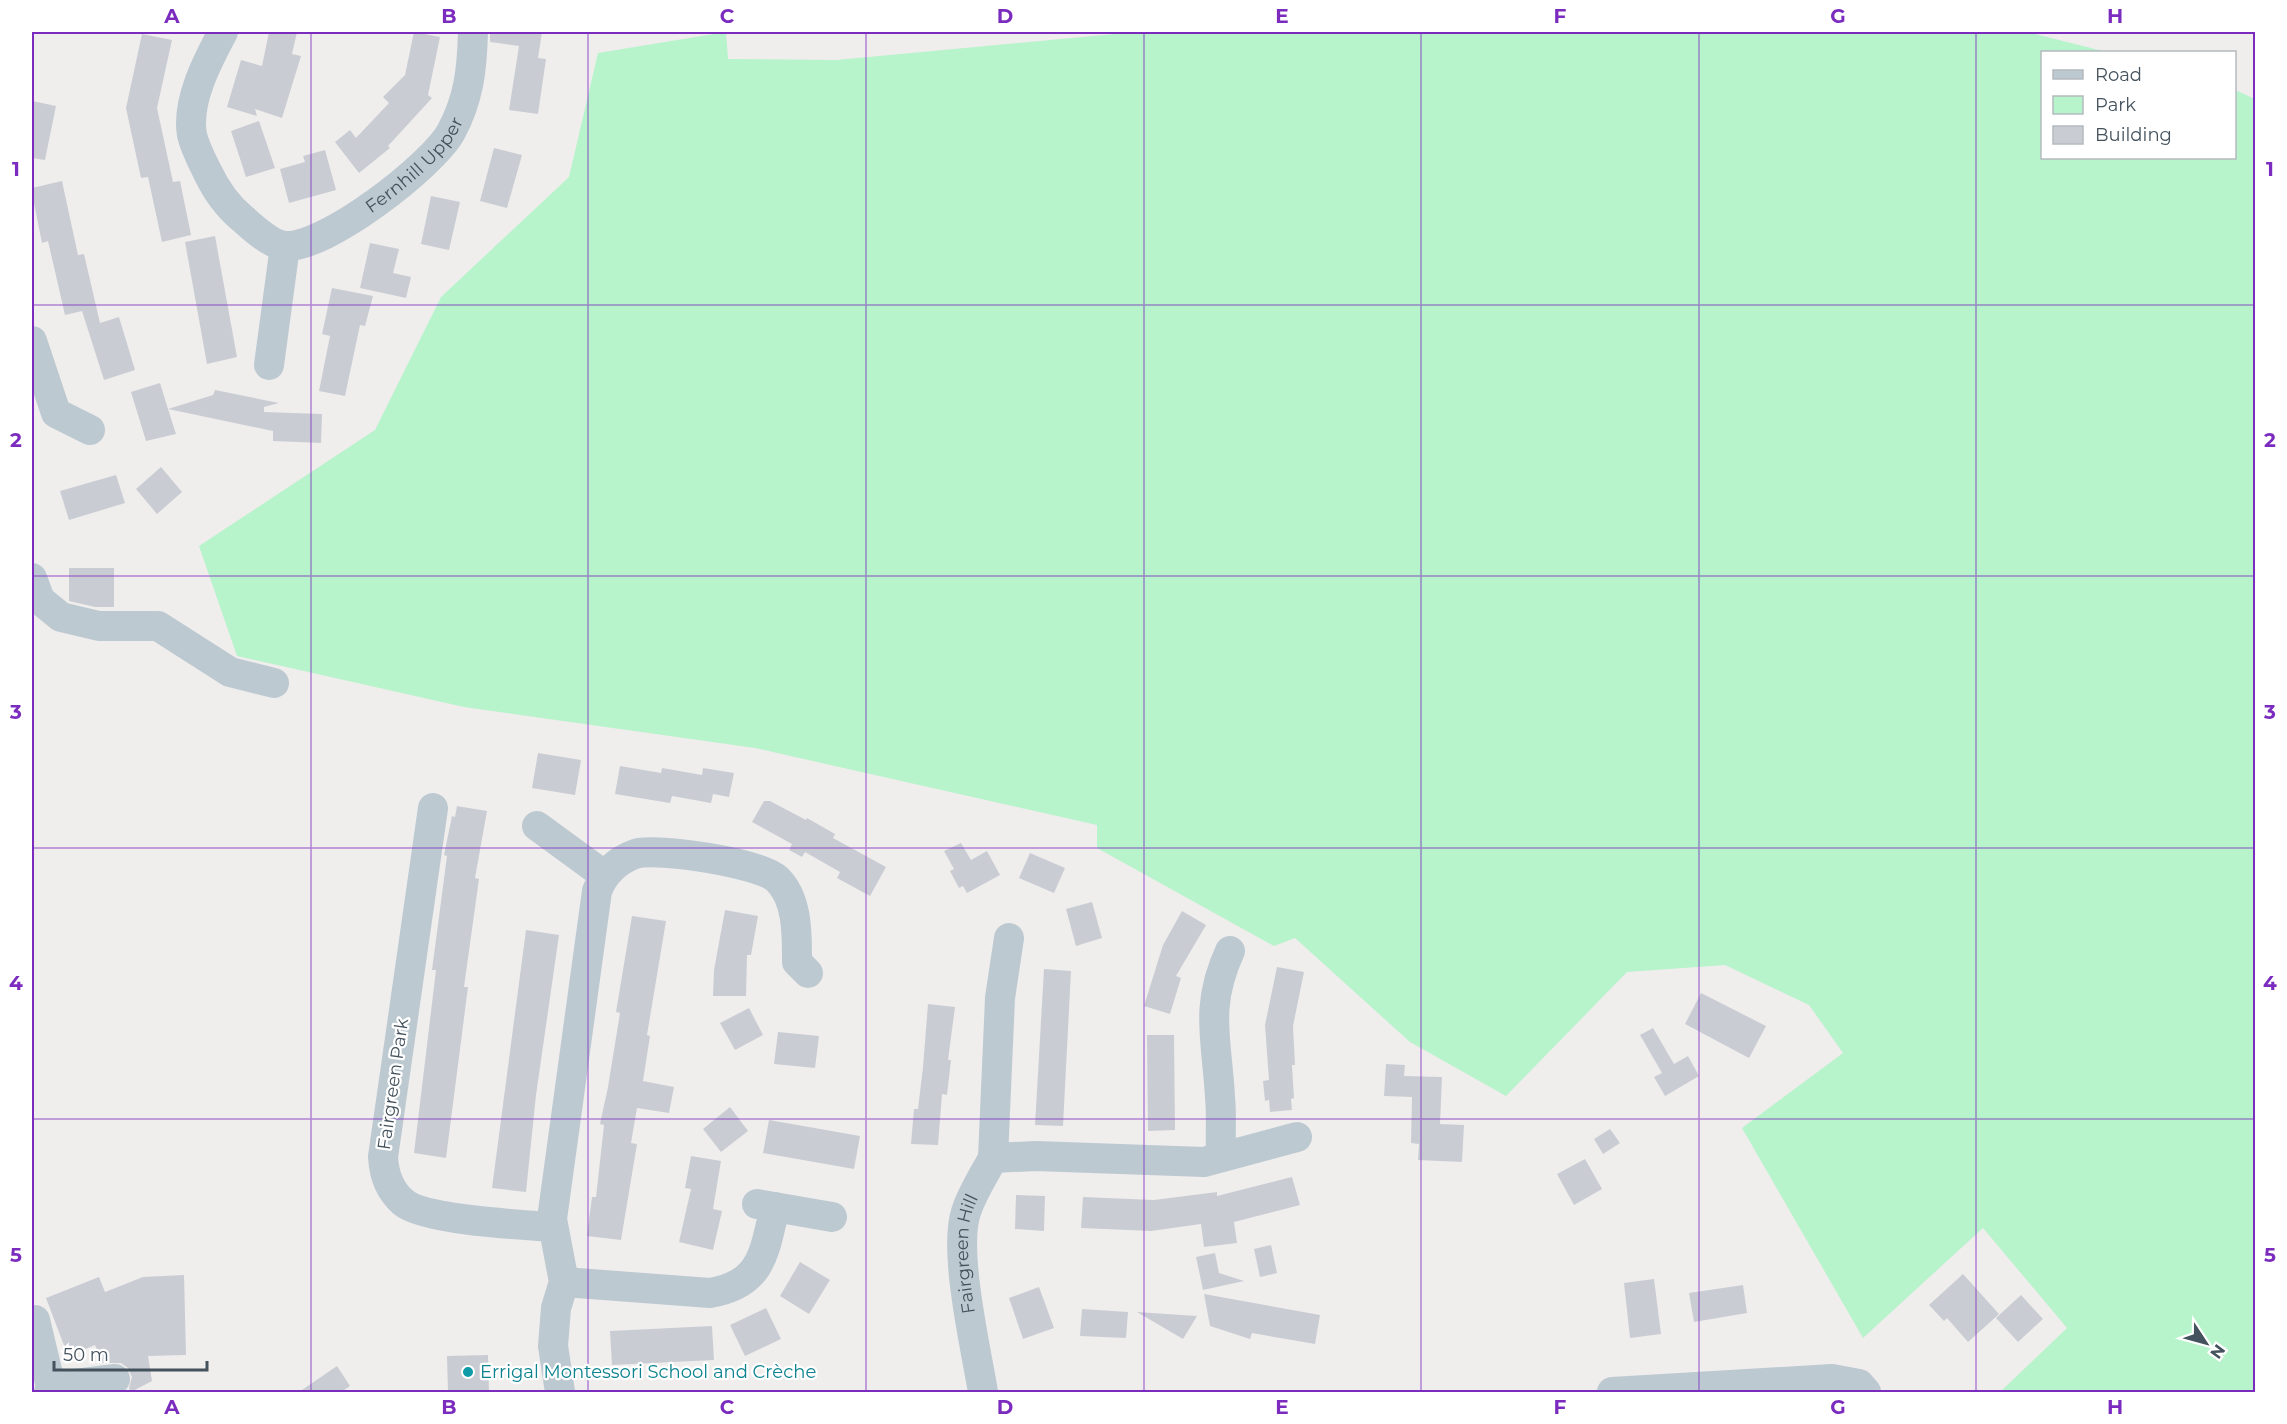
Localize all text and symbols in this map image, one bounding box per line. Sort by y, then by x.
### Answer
text: A [163,4,180,28]
text: B [441,4,457,28]
text: C [720,4,735,28]
text: D [997,4,1013,28]
text: E [1275,4,1289,28]
text: F [1554,4,1567,28]
text: G [1830,4,1846,28]
text: H [2107,4,2123,28]
legend [2041,51,2236,159]
text: Road [2095,64,2142,86]
text: Park [2095,94,2136,116]
street label: Fernhill Upper [361,114,468,218]
text: Building [2095,124,2172,146]
text: 1 [12,157,20,181]
text: 1 [2266,157,2274,181]
text: 2 [10,428,22,452]
text: 2 [2264,428,2276,452]
text: 3 [9,700,22,724]
text: 3 [2263,700,2276,724]
text: 4 [9,971,23,995]
text: 4 [2263,971,2277,995]
street label: Fairgreen Park [373,1017,413,1151]
street label: Fairgreen Hill [951,1190,983,1315]
text: 5 [10,1243,22,1267]
text: 5 [2264,1243,2276,1267]
north arrow [2176,1313,2236,1373]
scale bar [54,1334,207,1372]
text: N [2206,1341,2229,1362]
text: 50 m [63,1344,109,1366]
place label: Errigal Montessori School and Crèche [480,1361,816,1383]
marker: Errigal Montessori School and Crèche [461,1365,475,1379]
text: A [163,1395,180,1419]
text: B [441,1395,457,1419]
text: C [720,1395,735,1419]
text: D [997,1395,1013,1419]
text: E [1275,1395,1289,1419]
text: F [1554,1395,1567,1419]
text: G [1830,1395,1846,1419]
text: H [2107,1395,2123,1419]

